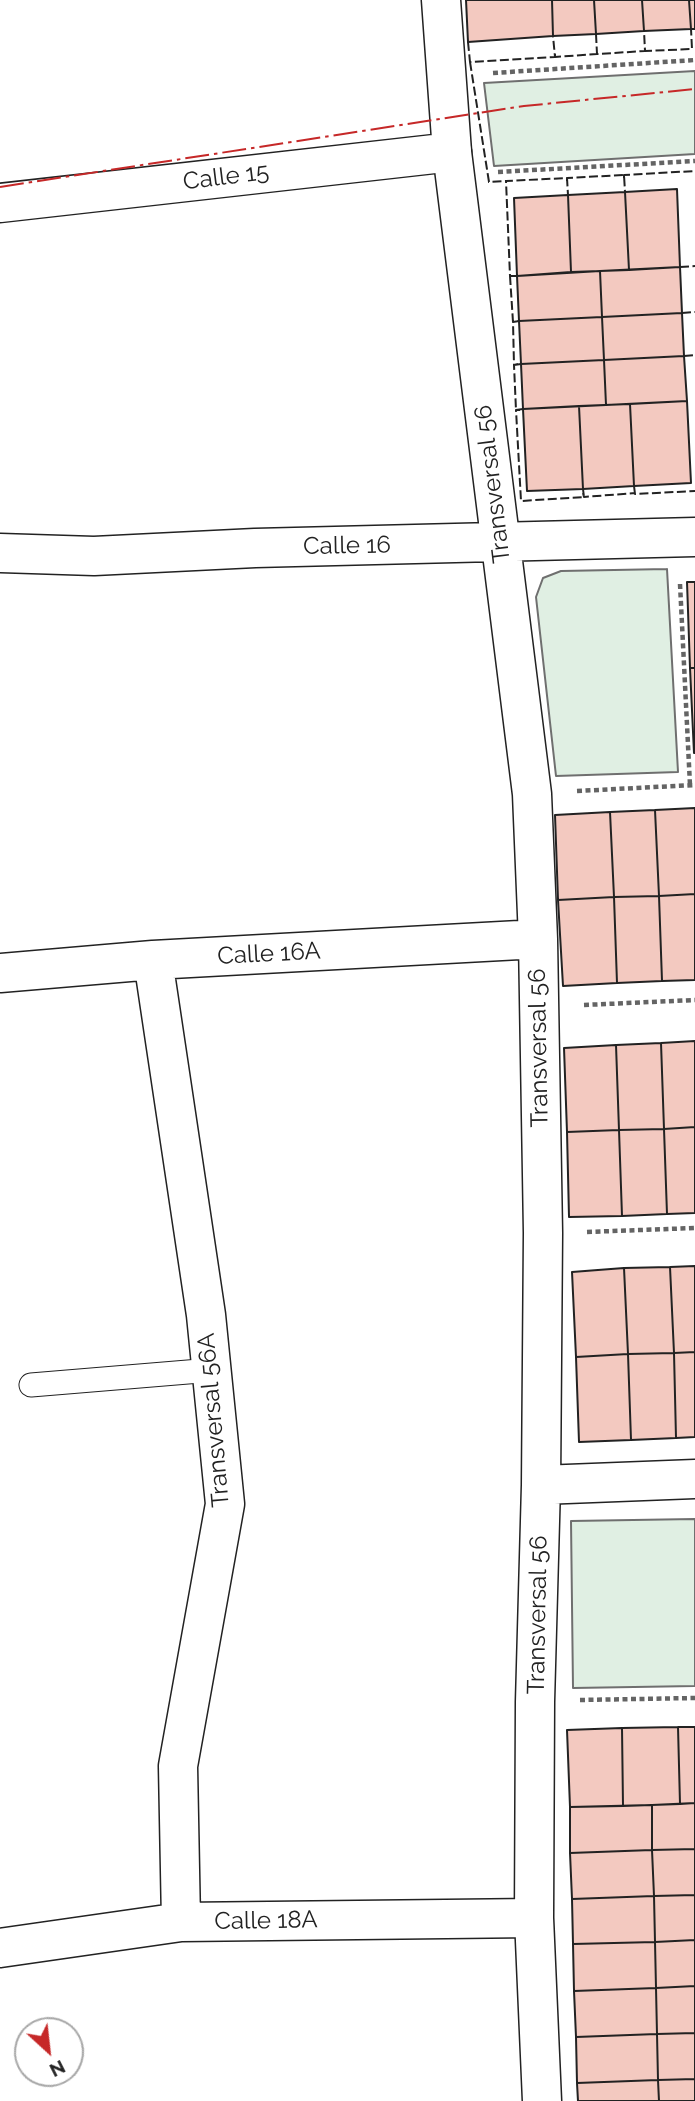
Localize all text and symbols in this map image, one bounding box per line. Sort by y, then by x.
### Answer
street label: Calle 15 [181,157,271,197]
street label: Transversal 56 [469,403,517,565]
street label: Calle 16 [303,531,391,561]
street label: Calle 16A [217,937,321,971]
street label: Transversal 56 [523,968,555,1128]
street label: Transversal 56A [192,1332,236,1508]
street label: Transversal 56 [522,1535,554,1695]
street label: Calle 18A [214,1906,318,1936]
north arrow [14,2017,84,2087]
text: N [46,2056,69,2082]

